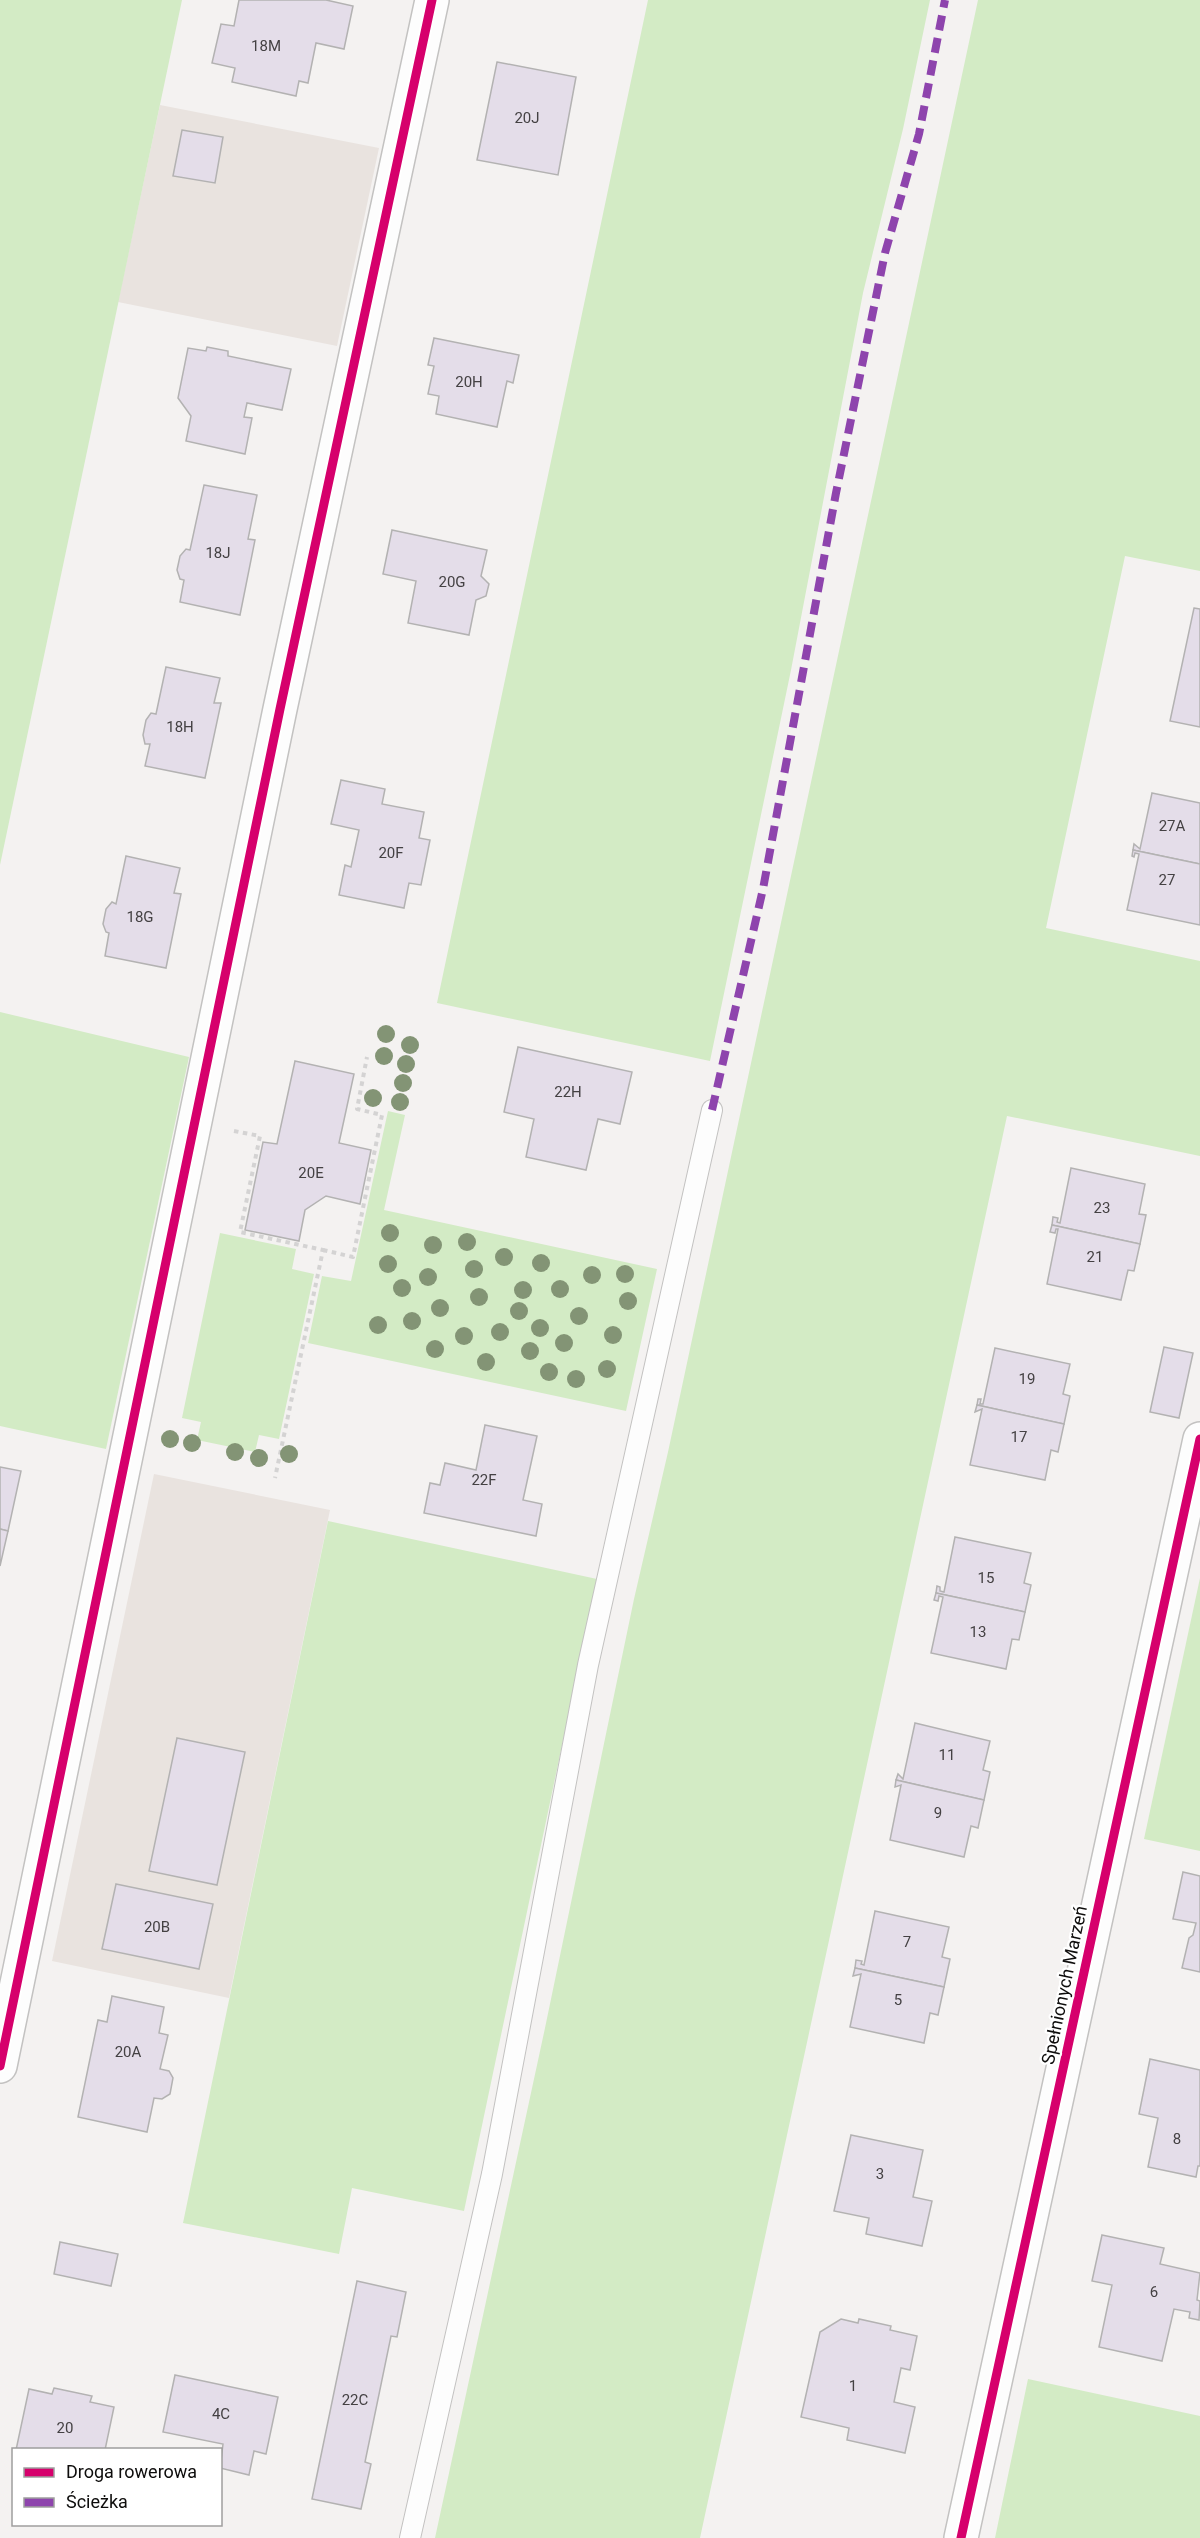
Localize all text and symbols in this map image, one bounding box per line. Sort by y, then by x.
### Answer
house number: 18M [251,37,281,55]
house number: 20J [514,109,540,127]
house number: 20H [455,373,483,391]
house number: 18J [205,544,231,562]
house number: 20G [438,573,466,591]
house number: 18H [166,718,194,736]
house number: 27A [1159,817,1186,835]
house number: 20F [378,844,404,862]
house number: 27 [1159,871,1175,889]
house number: 18G [126,908,154,926]
house number: 22H [554,1083,582,1101]
house number: 20E [298,1164,324,1182]
house number: 23 [1094,1199,1110,1217]
house number: 21 [1087,1248,1103,1266]
house number: 19 [1019,1370,1035,1388]
house number: 17 [1011,1428,1027,1446]
house number: 22F [471,1471,497,1489]
house number: 15 [978,1569,994,1587]
house number: 13 [970,1623,986,1641]
house number: 11 [939,1746,955,1764]
house number: 9 [934,1804,942,1822]
street label: Spełnionych Marzeń [1037,1904,1091,2066]
house number: 20B [144,1918,170,1936]
house number: 7 [903,1933,911,1951]
house number: 5 [894,1991,902,2009]
house number: 20A [115,2043,142,2061]
house number: 8 [1173,2130,1181,2148]
house number: 3 [876,2165,884,2183]
house number: 6 [1150,2283,1158,2301]
house number: 1 [849,2377,857,2395]
house number: 22C [342,2391,369,2409]
house number: 4C [212,2405,230,2423]
house number: 20 [57,2419,73,2437]
legend [12,2448,222,2526]
text: Droga rowerowa [66,2461,197,2482]
text: Ścieżka [66,2491,128,2512]

